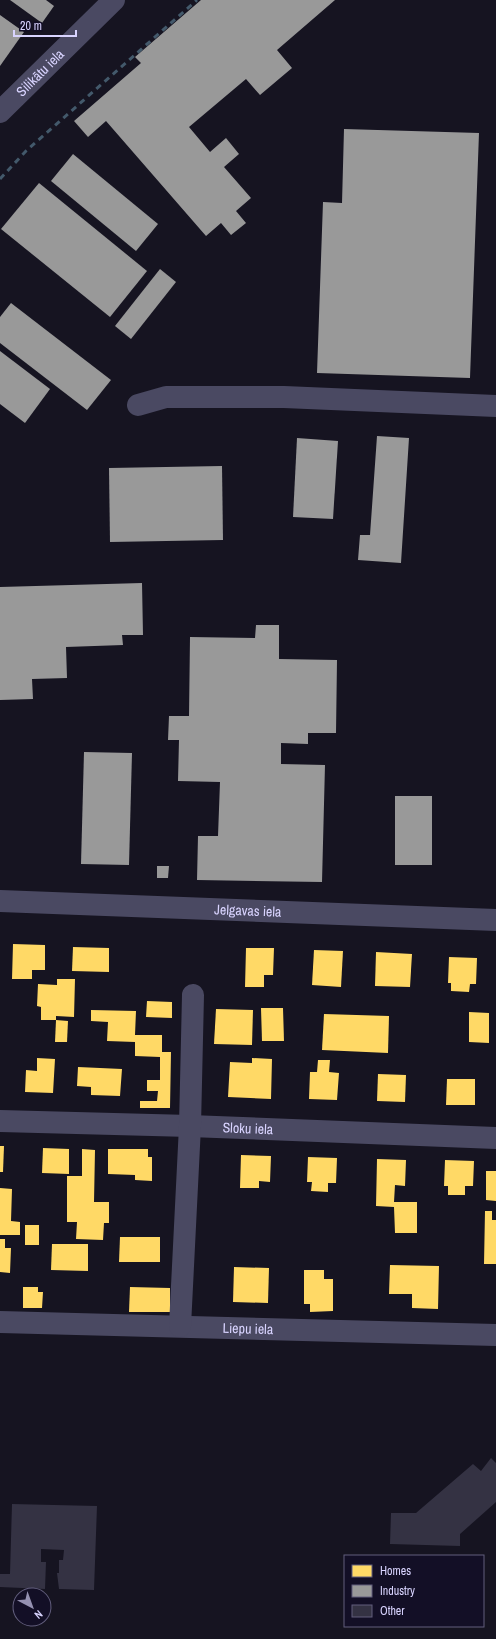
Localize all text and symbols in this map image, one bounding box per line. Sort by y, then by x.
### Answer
scale bar [14,12,76,38]
text: 20 m [20,18,42,34]
street label: Silikātu iela [12,45,68,100]
street label: Jelgavas iela [214,900,282,921]
street label: Sloku iela [222,1118,274,1138]
street label: Liepu iela [222,1319,274,1338]
legend [344,1555,484,1627]
text: Homes [380,1563,411,1579]
text: Industry [380,1583,415,1599]
north arrow [12,1587,52,1627]
text: Other [380,1603,405,1619]
text: N [32,1607,46,1622]

